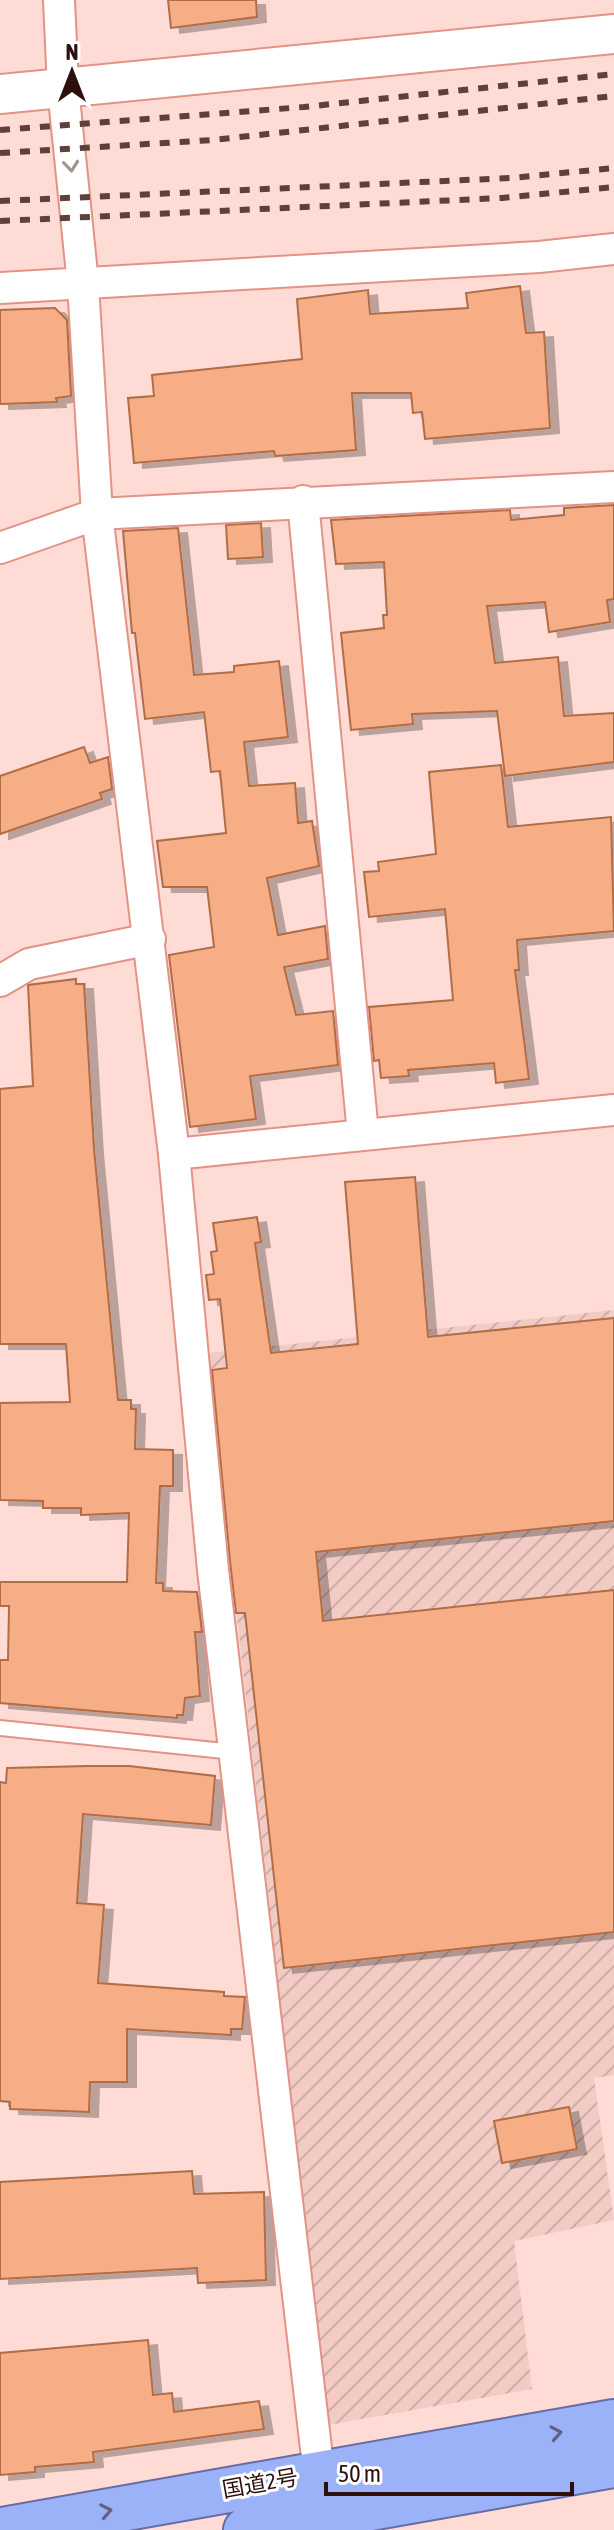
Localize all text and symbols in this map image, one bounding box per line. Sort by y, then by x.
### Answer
north arrow [32,32,112,112]
text: N [66,39,78,65]
one-way arrow [63,160,80,173]
one-way arrow [549,2425,562,2442]
scale bar [326,2446,572,2496]
text: 50 m [338,2460,381,2487]
street label: 国道2号 [220,2464,300,2502]
one-way arrow [100,2503,113,2520]

